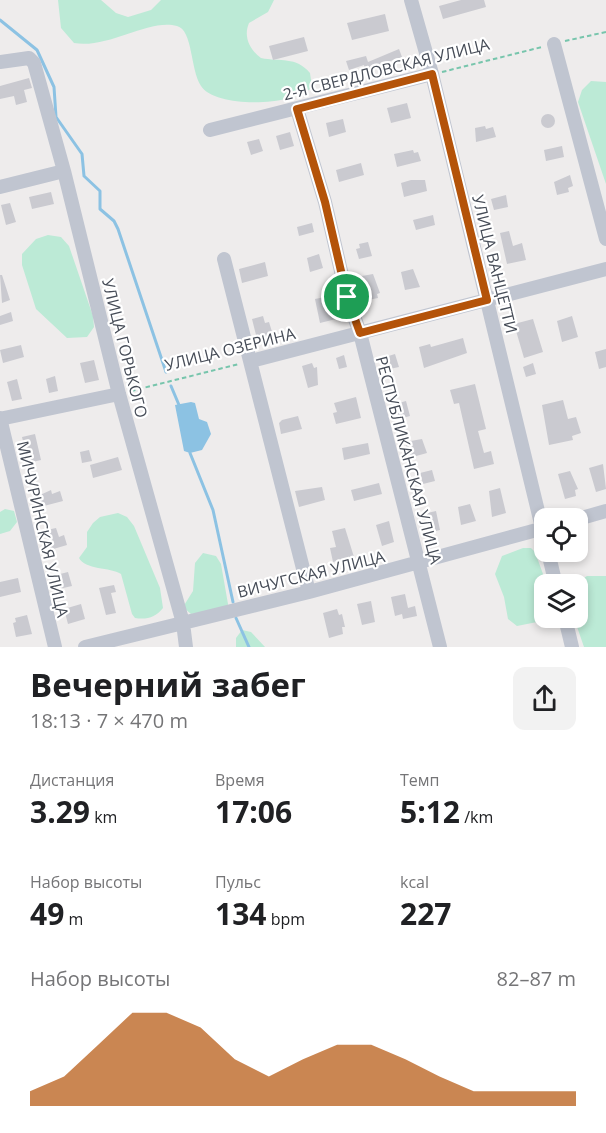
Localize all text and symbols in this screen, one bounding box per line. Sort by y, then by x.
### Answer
street label: 2-Я СВЕРДЛОВСКАЯ УЛИЦА [281,32,492,105]
street label: УЛИЦА ВАНЦЕТТИ [467,192,523,336]
pin [321,271,372,322]
street label: УЛИЦА ГОРЬКОГО [97,276,153,420]
icon: arrive [330,280,363,313]
street label: УЛИЦА ОЗЕРИНА [162,322,298,376]
street label: РЕСПУБЛИКАНСКАЯ УЛИЦА [371,354,448,567]
street label: МИЧУРИНСКАЯ УЛИЦА [12,439,74,620]
map controls [534,508,588,628]
button: locate [534,508,588,562]
street label: ВИЧУГСКАЯ УЛИЦА [235,545,388,603]
button: layers [534,574,588,628]
text: Вечерний забег [30,662,306,707]
button: share [513,667,576,730]
text: 18:13 · 7 × 470 m [30,707,188,734]
text: Дистанция [30,769,114,791]
text: Время [215,769,265,791]
text: Темп [400,769,439,791]
text: 3.29 [30,791,90,832]
text: 17:06 [215,791,292,832]
text: 5:12 [400,791,460,832]
text: km [90,806,117,828]
text: /km [460,806,493,828]
text: Набор высоты [30,871,142,893]
text: Пульс [215,871,261,893]
text: kcal [400,871,429,893]
text: 49 [30,893,64,934]
text: 134 [215,893,266,934]
text: 227 [400,893,451,934]
text: m [64,908,83,930]
text: bpm [266,908,305,930]
text: Набор высоты [30,965,170,992]
text: 82–87 m [497,965,576,992]

